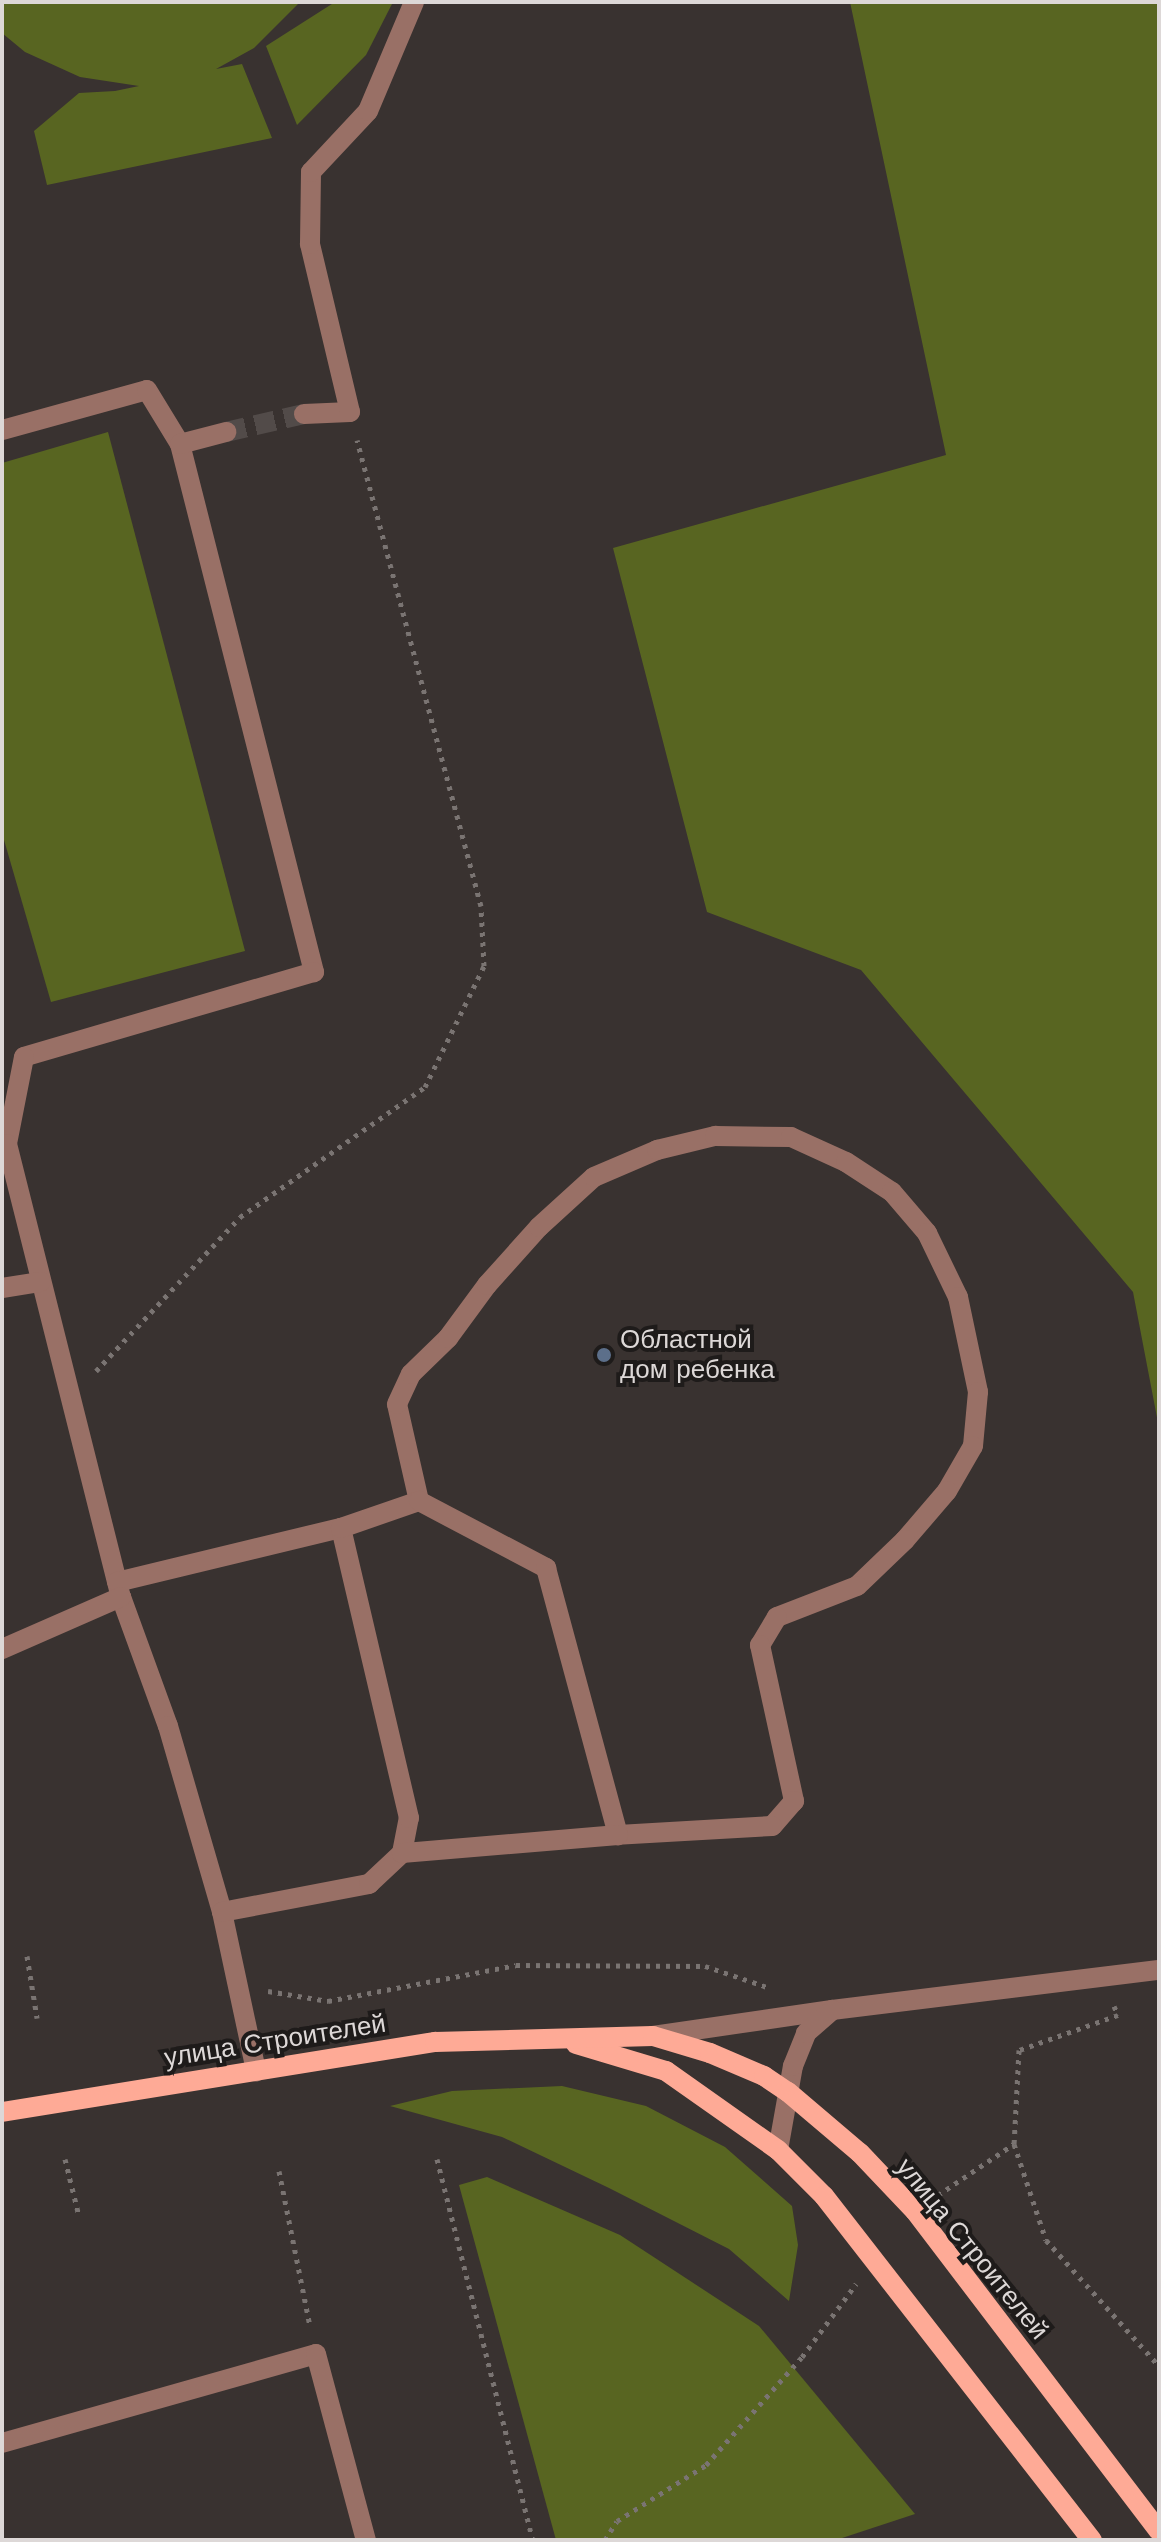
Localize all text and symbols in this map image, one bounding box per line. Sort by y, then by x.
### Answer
place label: Областной дом ребенка [620,1324,775,1386]
marker: Областной дом ребенка [595,1346,613,1364]
street label: улица Строителей [162,2008,388,2074]
street label: улица Строителей [889,2152,1055,2346]

